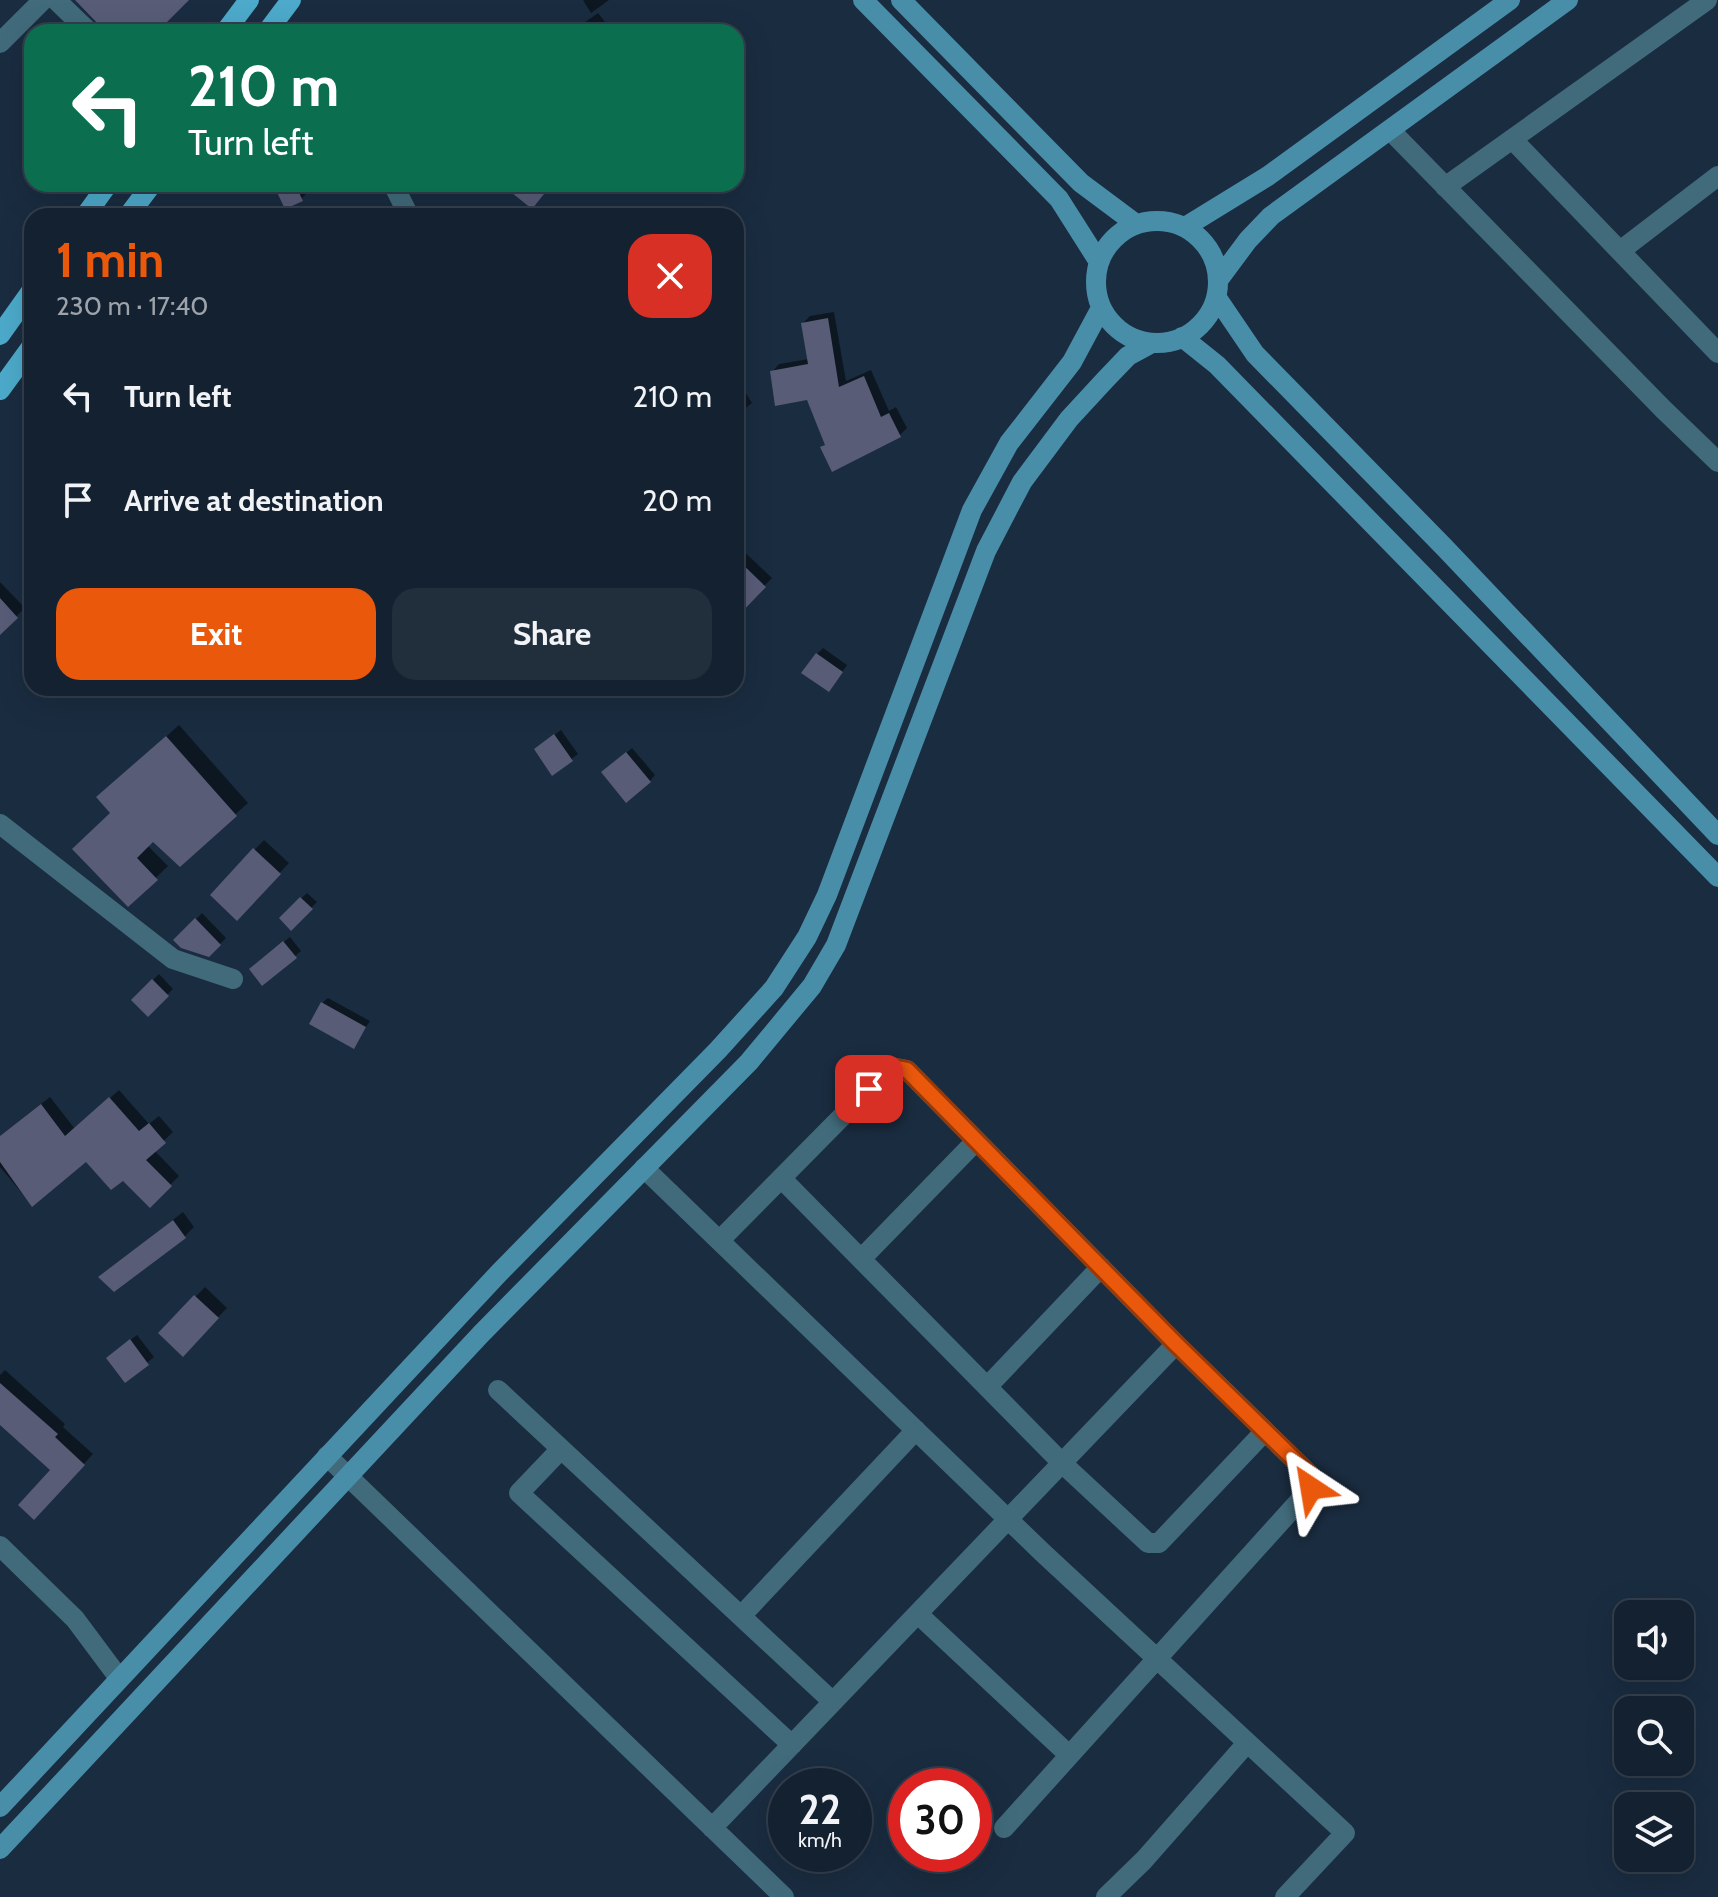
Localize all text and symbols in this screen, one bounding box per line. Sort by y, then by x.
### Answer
text: 210 m [188,52,339,120]
icon: left [56,56,160,160]
text: Turn left [188,120,313,164]
text: 1 min [56,231,164,289]
button: close [628,234,712,318]
text: 230 m · 17:40 [56,290,209,322]
icon: left [56,374,100,418]
text: Turn left [124,378,232,415]
text: 210 m [632,378,712,415]
icon: arrive [56,478,100,522]
text: Arrive at destination [124,482,384,519]
text: 20 m [642,482,712,519]
button: Exit [56,588,376,680]
button: Share [392,588,712,680]
pin [835,1055,903,1123]
icon: arrive [847,1067,891,1111]
position arrow [1269,1446,1353,1530]
map controls [1614,1600,1694,1872]
button: sound [1614,1600,1694,1680]
button: search [1614,1696,1694,1776]
speed limit sign: 30 [888,1768,992,1872]
text: 22 [799,1785,841,1834]
button: layers [1614,1792,1694,1872]
text: km/h [798,1828,842,1852]

